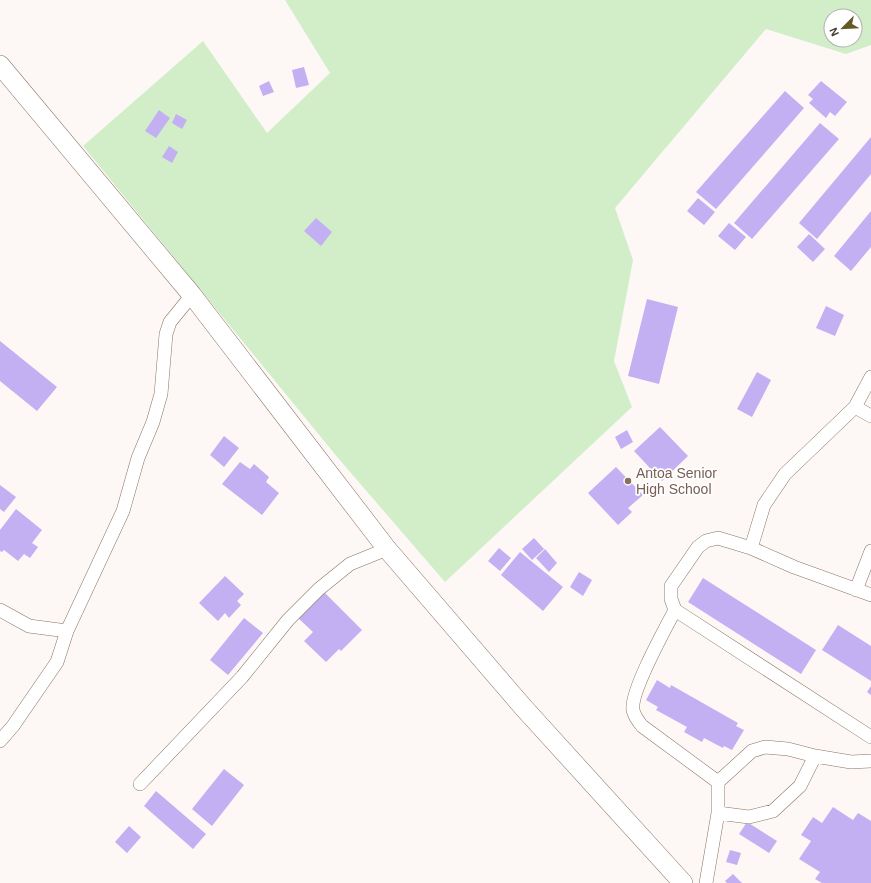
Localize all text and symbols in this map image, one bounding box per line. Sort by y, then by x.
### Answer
north arrow [823,8,863,48]
text: N [827,26,841,38]
place label: Antoa Senior High School [636,465,717,497]
marker: Antoa Senior High School [623,476,633,486]

